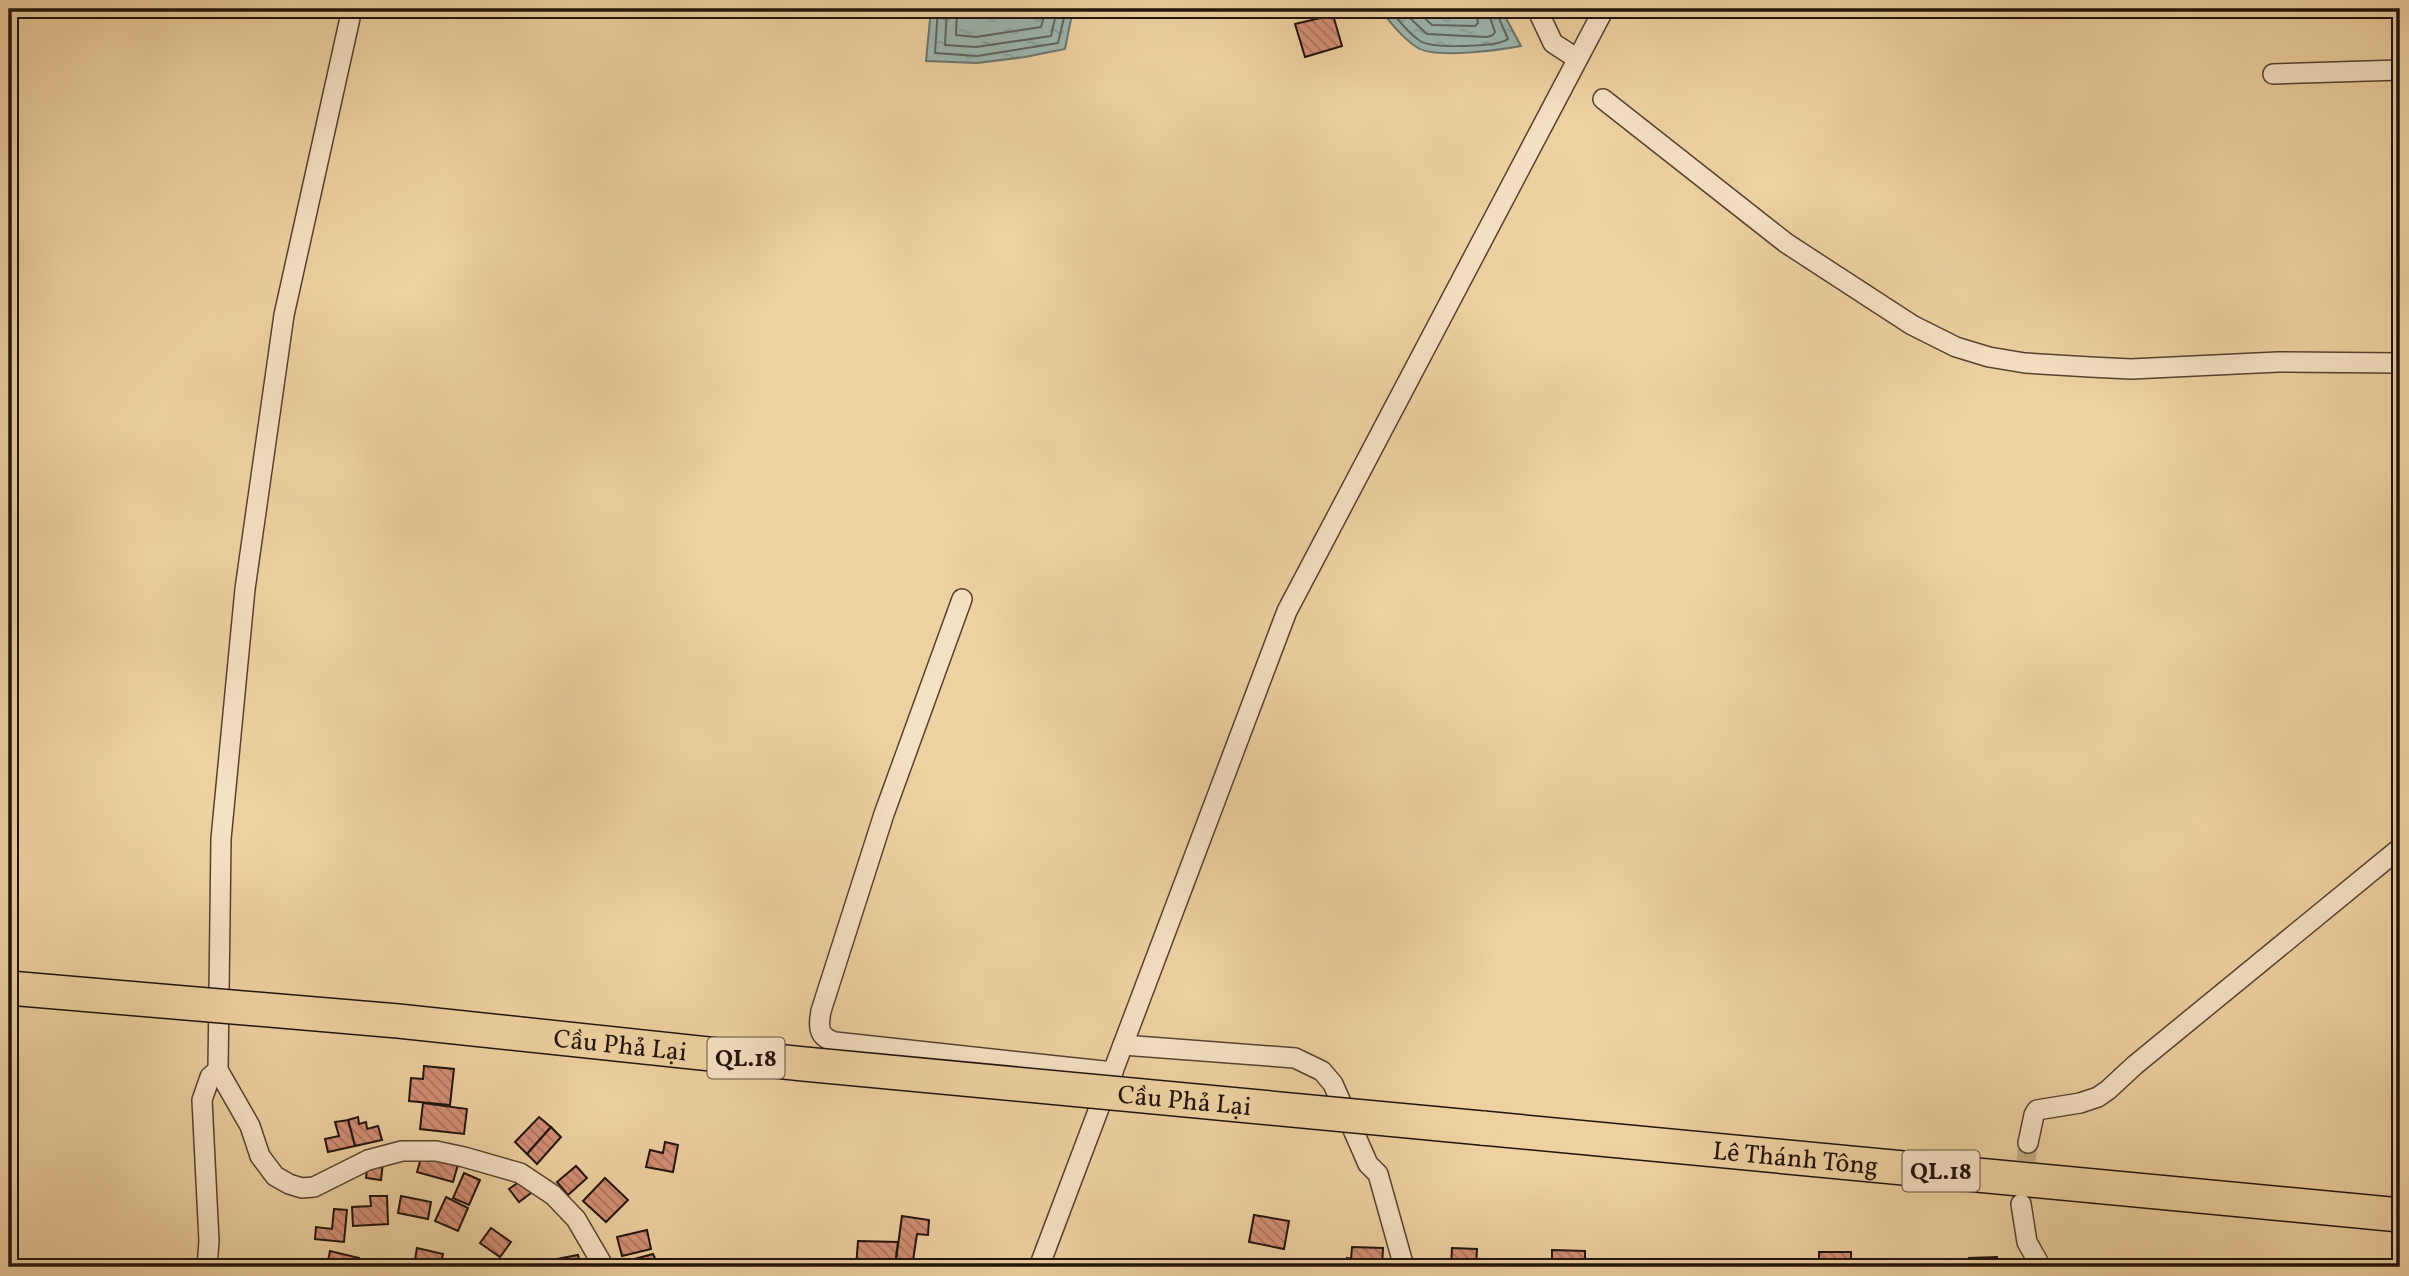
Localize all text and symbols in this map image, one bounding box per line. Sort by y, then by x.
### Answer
street label: Cầu Phả Lại [552,1022,689,1071]
road number: QL.18 [708,1038,784,1078]
street label: Cầu Phả Lại [1116,1078,1253,1126]
street label: Lê Thánh Tông [1711,1134,1880,1185]
road number: QL.18 [1902,1150,1980,1191]

